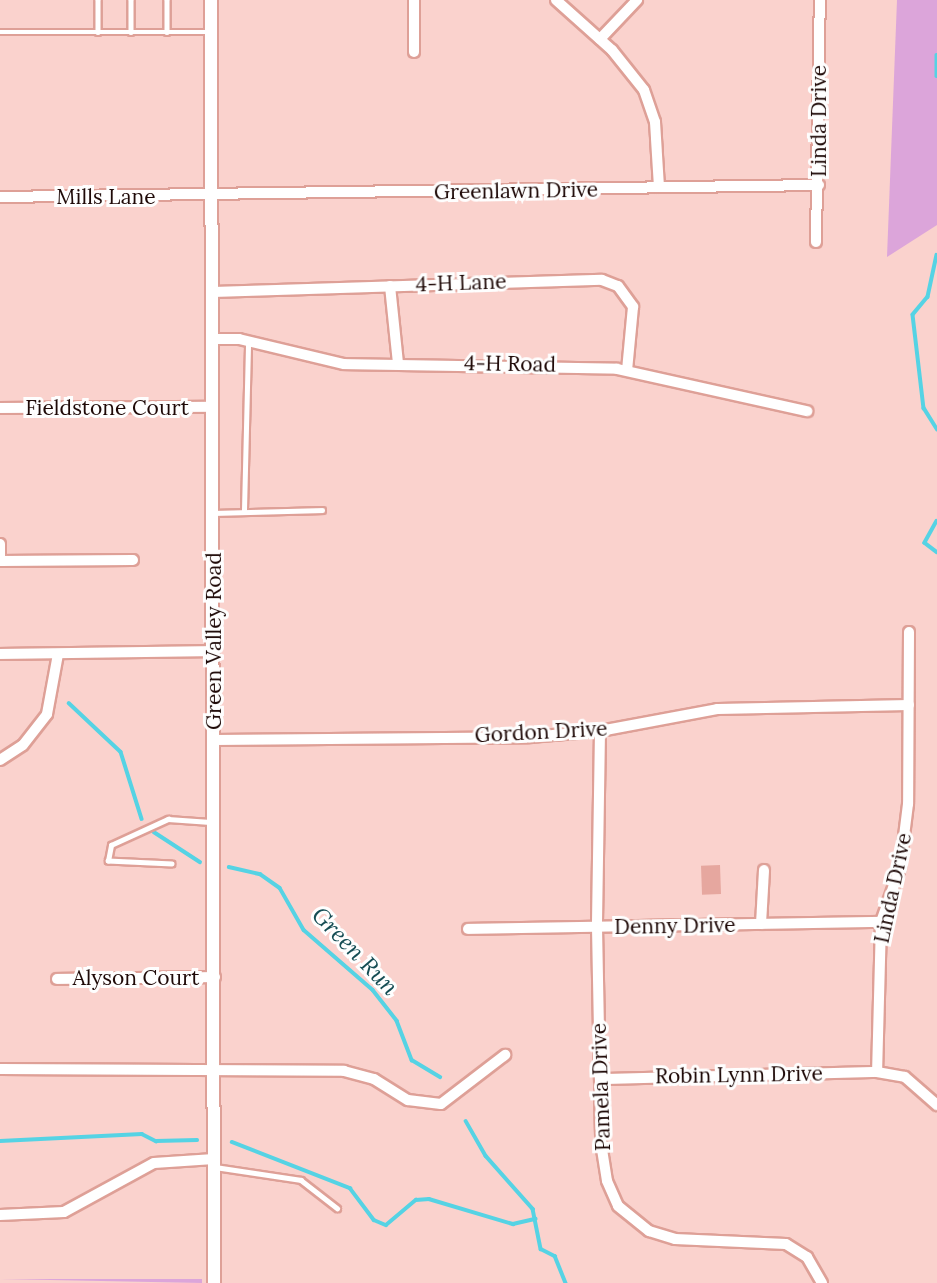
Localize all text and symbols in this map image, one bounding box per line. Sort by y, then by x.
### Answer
street label: Linda Drive [806,65,832,177]
street label: Greenlawn Drive [434,177,598,205]
street label: Mills Lane [56,184,156,210]
street label: 4-H Lane [415,269,507,297]
street label: 4-H Road [464,351,556,377]
street label: Fieldstone Court [25,395,189,421]
street label: Green Valley Road [201,552,227,730]
street label: Gordon Drive [474,716,608,748]
street label: Linda Drive [869,830,917,946]
water label: Green Run [306,901,404,1001]
street label: Denny Drive [614,912,736,940]
street label: Alyson Court [73,965,199,991]
street label: Pamela Drive [586,1023,616,1151]
street label: Robin Lynn Drive [655,1061,823,1089]

